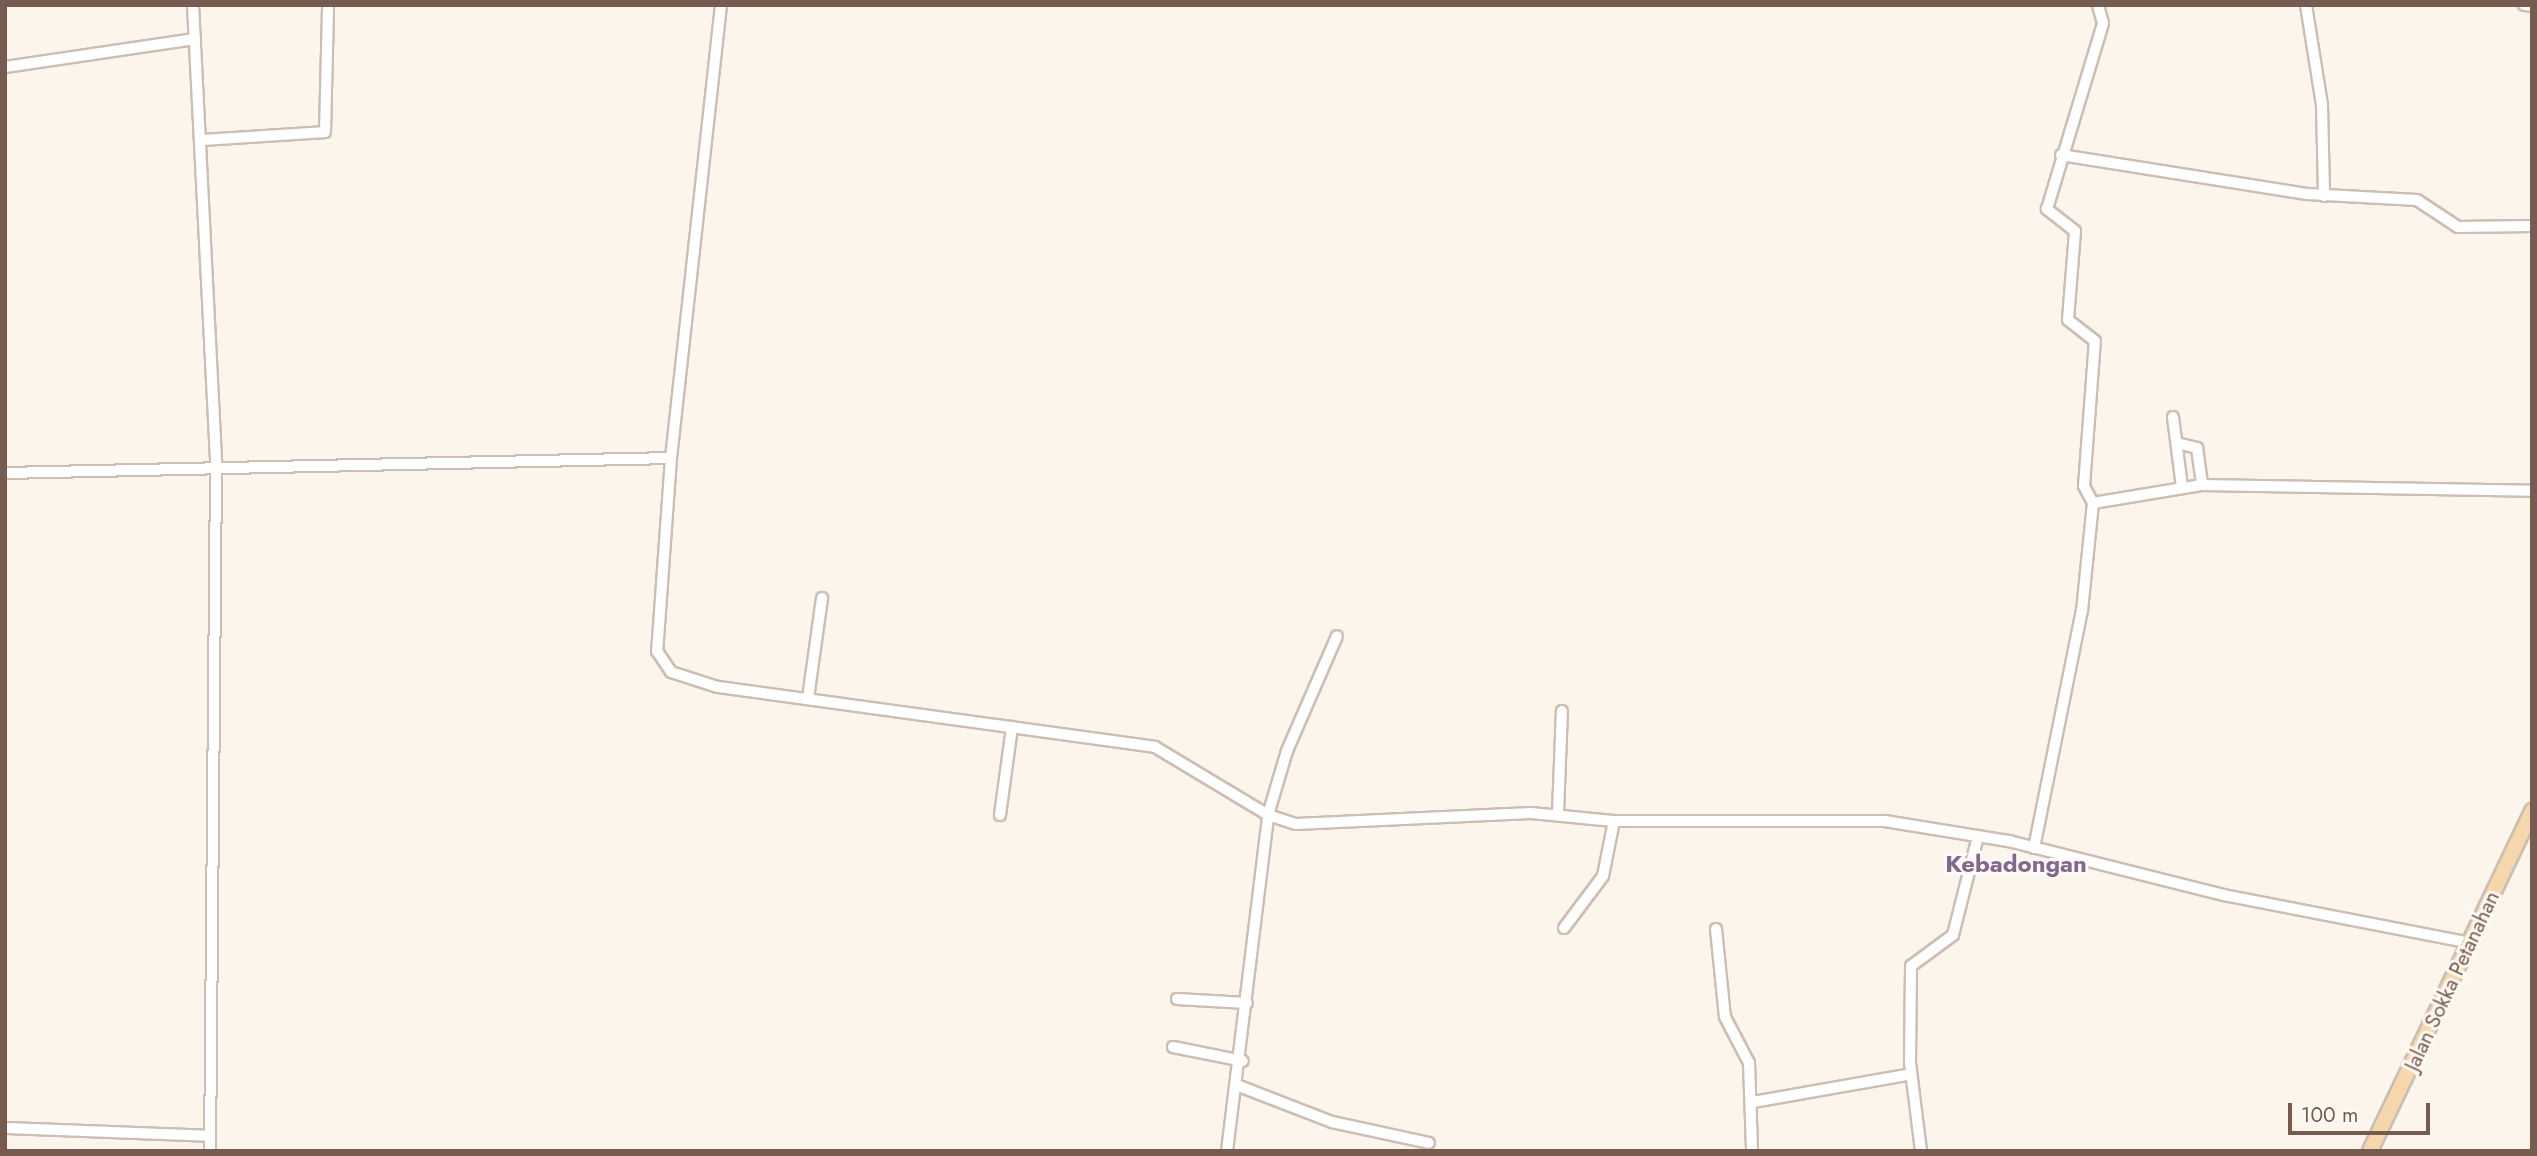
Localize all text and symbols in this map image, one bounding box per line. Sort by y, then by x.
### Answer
district label: Kebadongan [1945,850,2087,878]
street label: Jalan Sokka Petanahan [2399,887,2505,1075]
scale bar [2292,1090,2434,1134]
text: 100 m [2301,1100,2358,1130]

